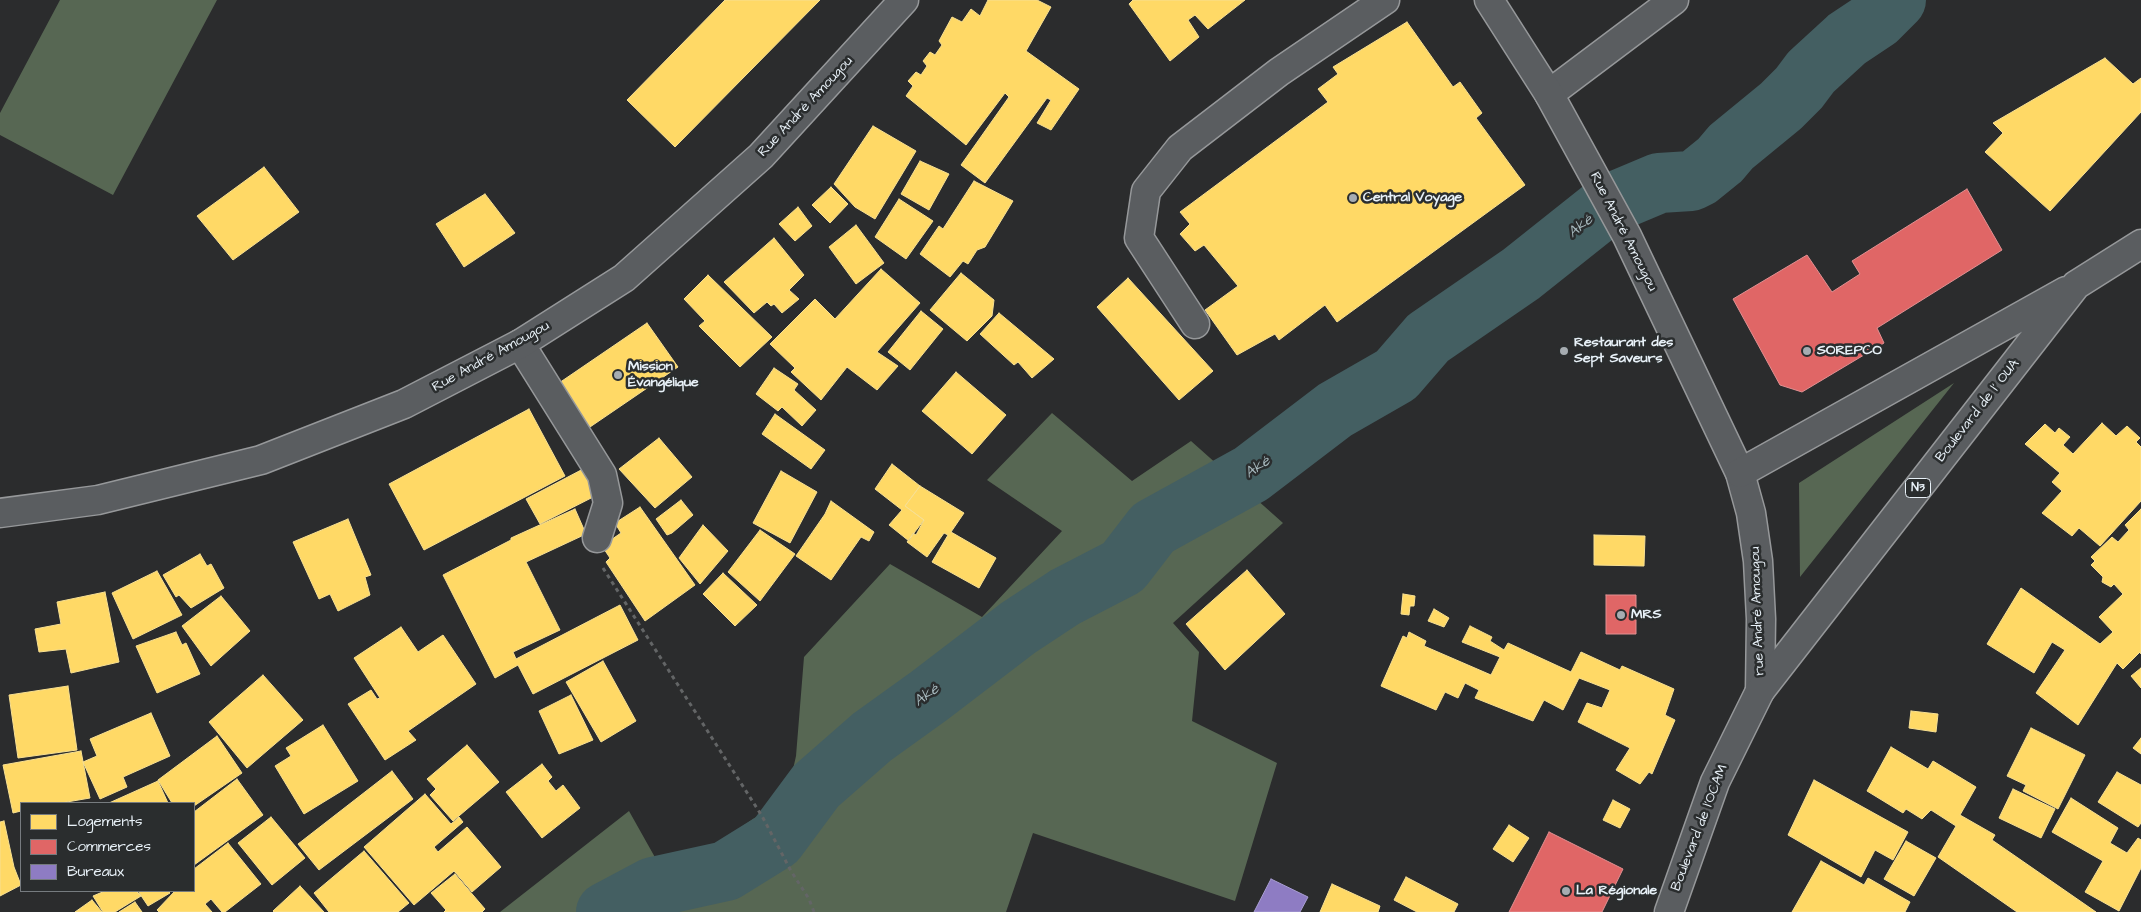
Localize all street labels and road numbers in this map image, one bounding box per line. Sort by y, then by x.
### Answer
street label: Rue André Amougou [755,53,857,161]
street label: Rue André Amougou [1586,170,1660,294]
street label: Rue André Amougou [429,318,553,396]
street label: Boulevard de l' OUA [1933,356,2023,466]
road number: N3 [1906,478,1930,498]
street label: rue André Amougou [1747,546,1769,676]
street label: Boulevard de l'OCAM [1668,762,1732,894]

